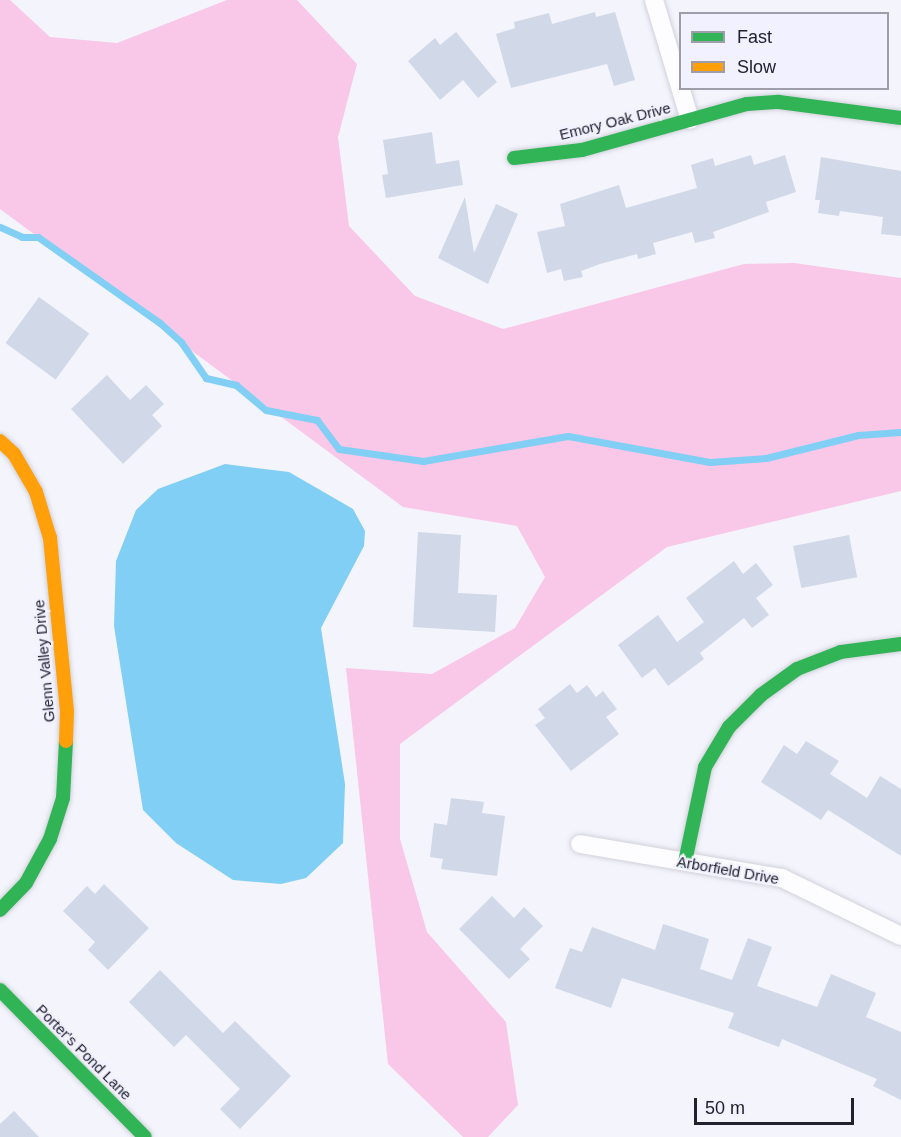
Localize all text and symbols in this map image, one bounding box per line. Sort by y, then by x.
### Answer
legend [679,12,889,90]
text: Fast [737,27,772,47]
text: Slow [737,57,776,77]
street label: Emory Oak Drive [557,98,673,144]
street label: Glenn Valley Drive [30,599,58,723]
street label: Arborfield Drive [676,852,780,888]
street label: Porter's Pond Lane [32,1000,136,1104]
scale bar [697,1086,858,1124]
text: 50 m [705,1098,745,1118]

